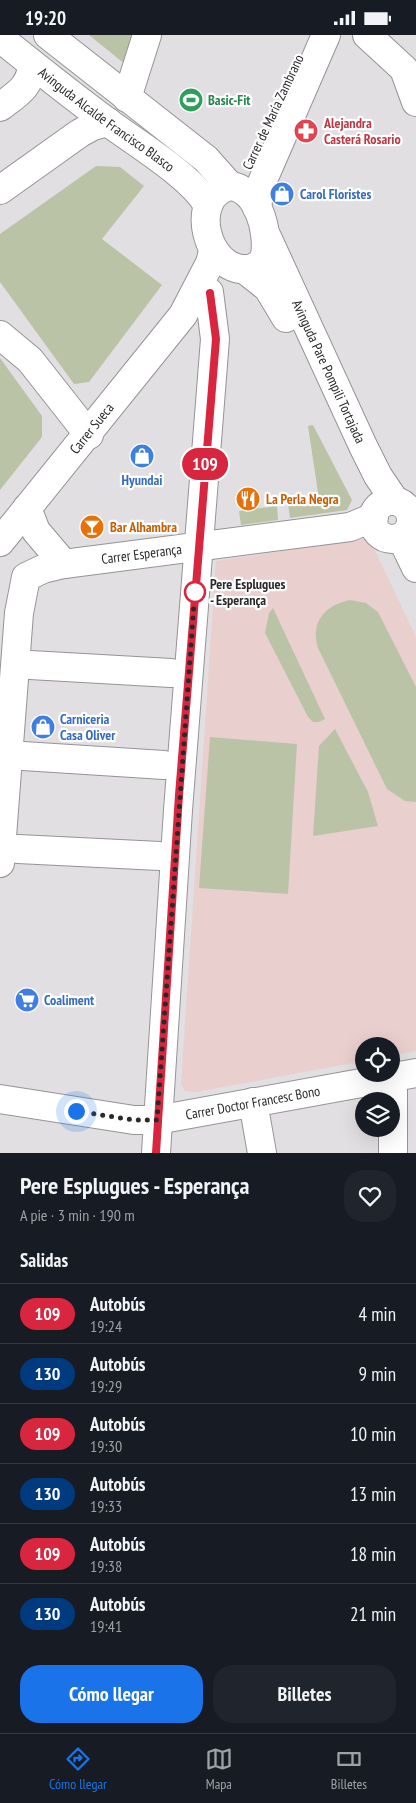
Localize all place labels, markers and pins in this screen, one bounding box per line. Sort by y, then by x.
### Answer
sports icon: Basic-Fit [178,87,204,113]
place label: Basic-Fit [208,91,250,109]
place label: Alejandra Casterá Rosario [323,114,401,148]
pharmacy icon: Alejandra Casterá Rosario [293,118,319,144]
shop icon: Carol Floristes [269,181,295,207]
place label: Carol Floristes [300,185,371,203]
shop icon: Hyundai [129,443,155,469]
place label: Hyundai [122,471,162,489]
restaurant icon: La Perla Negra [235,486,261,512]
place label: La Perla Negra [266,490,339,508]
bar icon: Bar Alhambra [79,514,105,540]
place label: Bar Alhambra [110,518,177,536]
place label: Pere Esplugues - Esperança [210,575,285,609]
marker: Pere Esplugues - Esperança [184,581,206,603]
place label: Carniceria Casa Oliver [60,710,116,744]
shop icon: Carniceria Casa Oliver [30,714,56,740]
supermarket icon: Coaliment [14,987,40,1013]
place label: Coaliment [44,991,94,1009]

